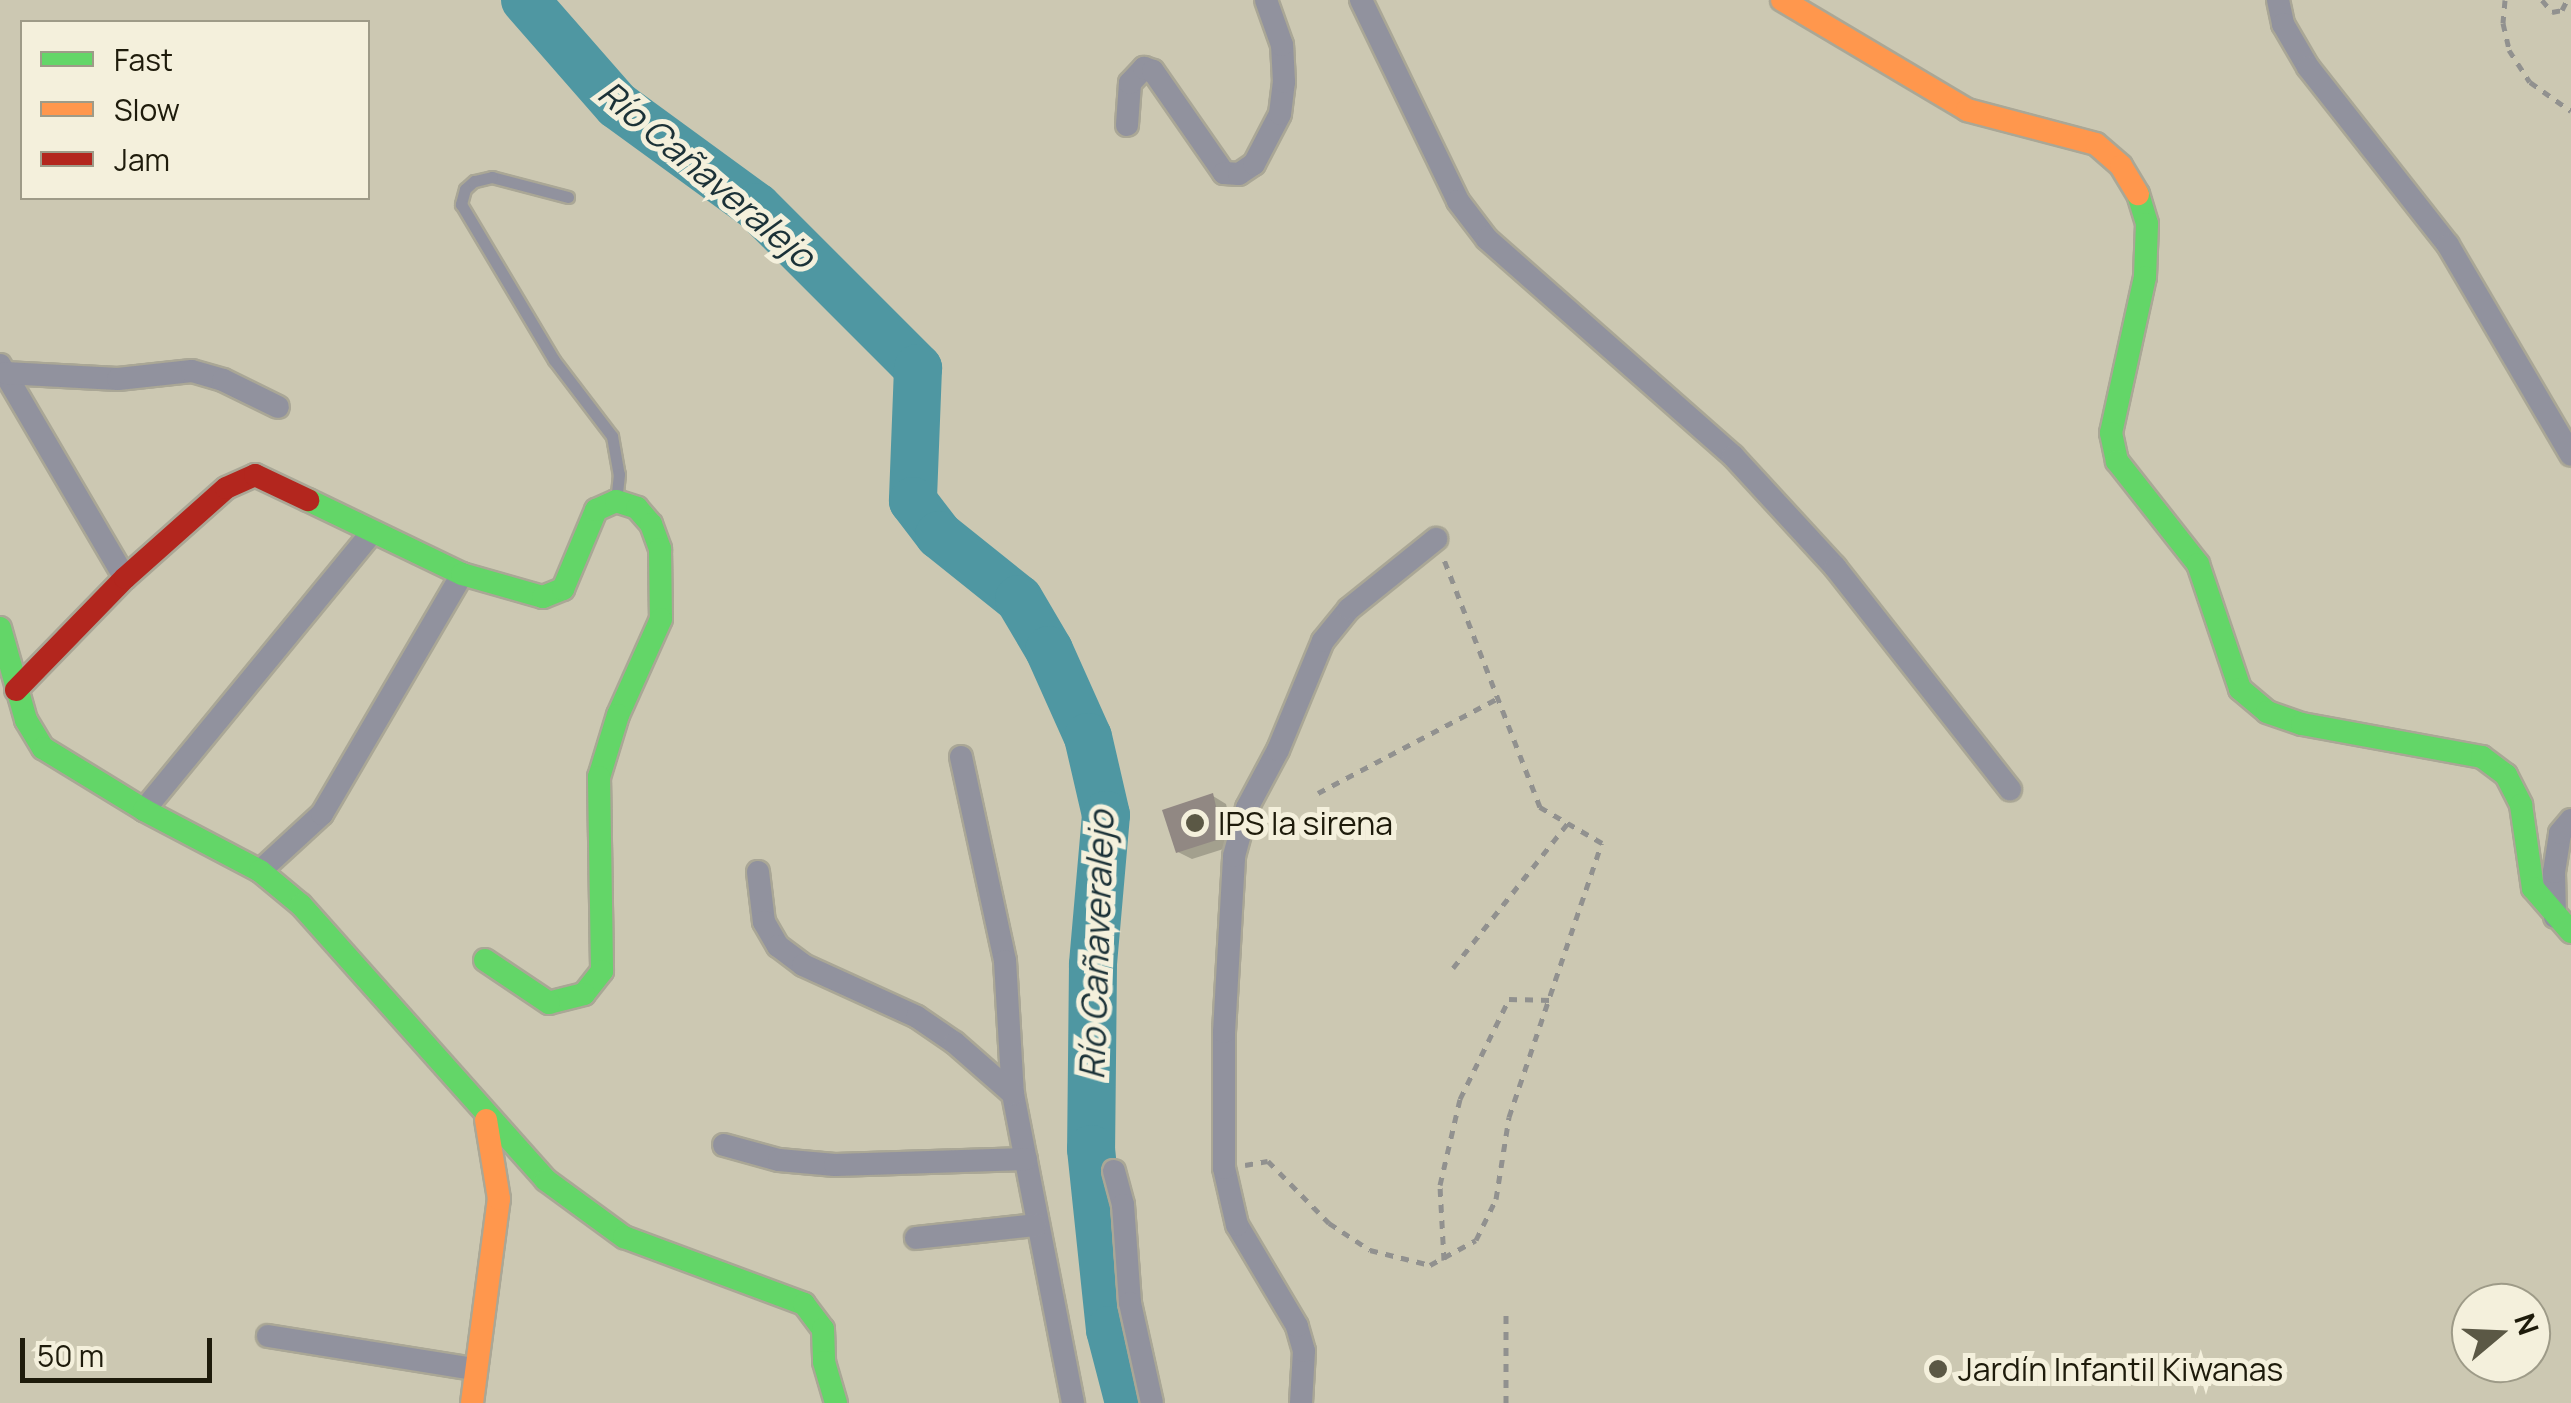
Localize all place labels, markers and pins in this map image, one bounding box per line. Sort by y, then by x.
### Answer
place label: IPS la sirena [1218,804,1393,842]
marker: IPS la sirena [1182,810,1208,836]
place label: Jardín Infantil Kiwanas [1958,1350,2283,1388]
marker: Jardín Infantil Kiwanas [1927,1358,1949,1380]

